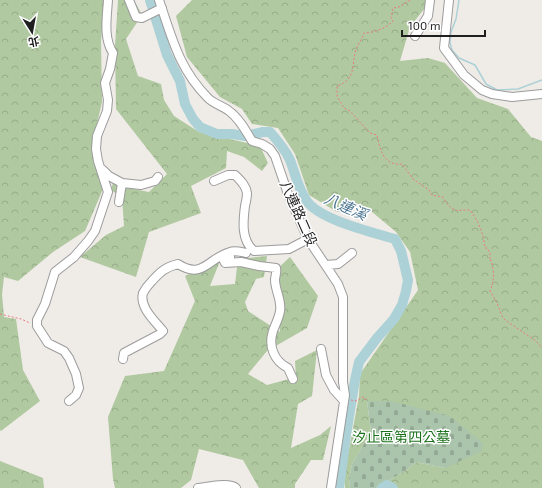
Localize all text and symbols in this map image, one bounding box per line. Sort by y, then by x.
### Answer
north arrow [12,12,52,52]
scale bar [402,12,485,38]
text: 100 m [408,18,440,32]
text: 北 [27,35,41,50]
street label: 八連路二段 [277,178,321,248]
water label: 八連溪 [322,189,372,224]
park label: 汐止區第四公墓 [352,428,450,445]

